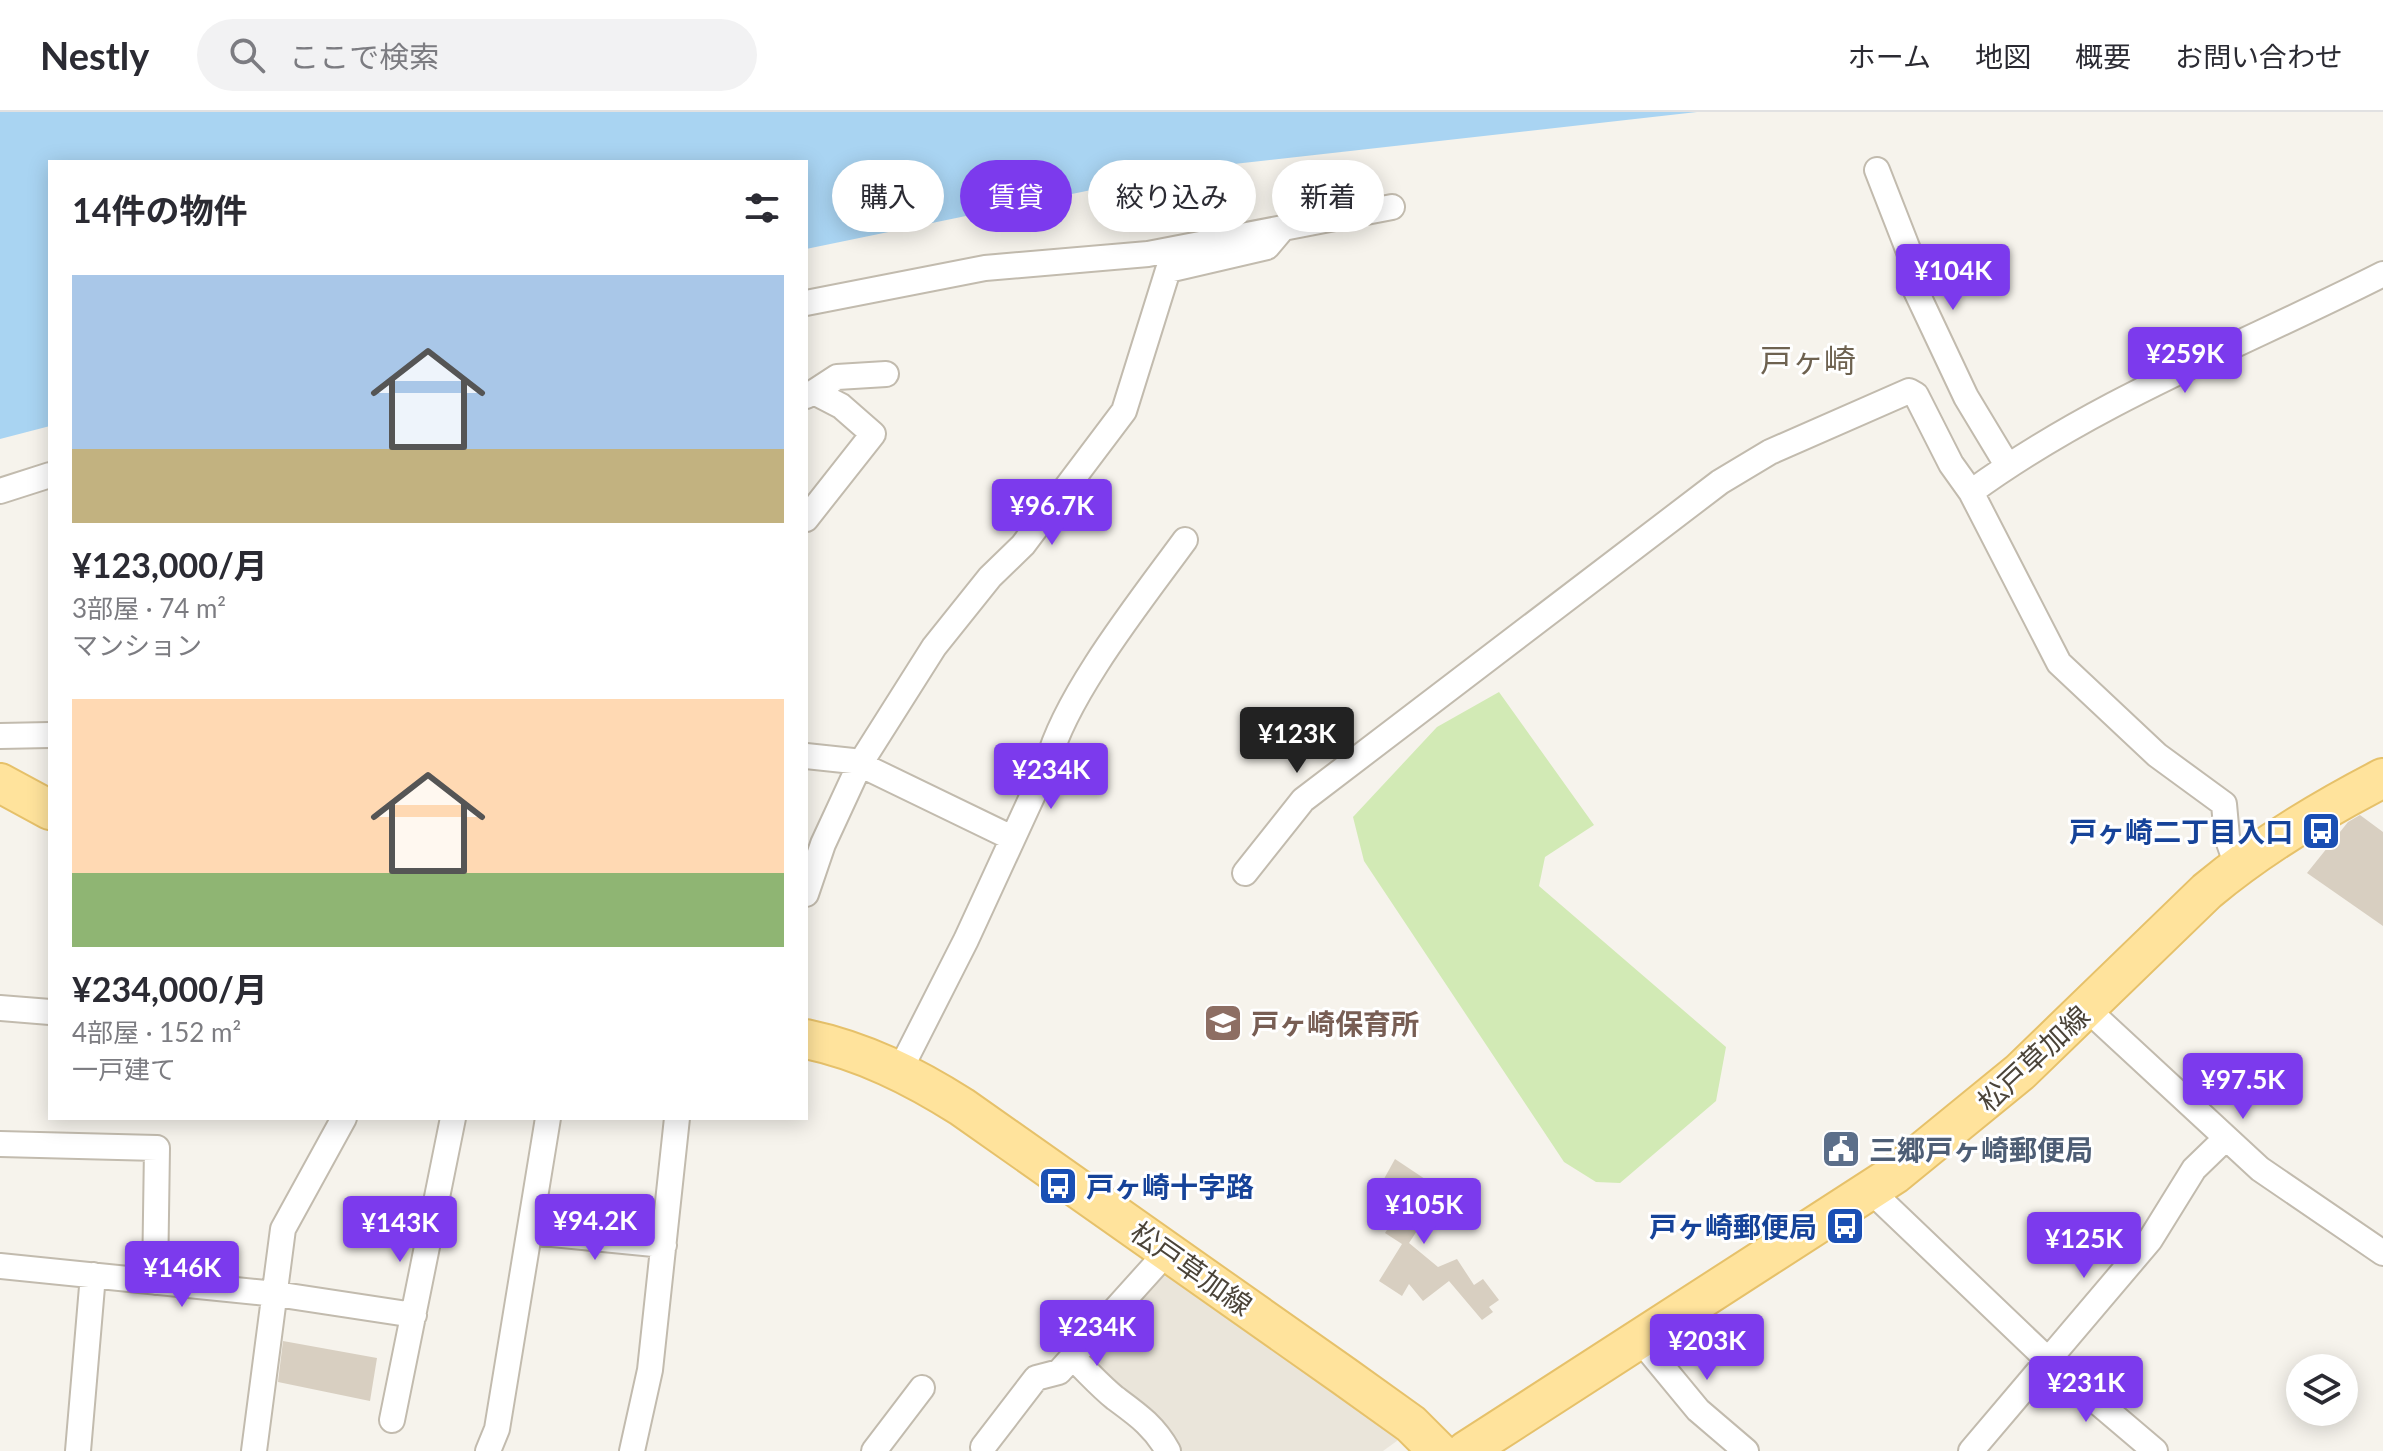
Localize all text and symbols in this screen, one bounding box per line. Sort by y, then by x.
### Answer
search box [197,19,757,91]
text: Nestly [40,32,149,78]
icon: search [225,33,269,77]
text: ここで検索 [289,38,439,74]
text: ホーム [1848,39,1931,73]
text: 地図 [1975,39,2031,73]
text: 概要 [2075,39,2131,73]
text: お問い合わせ [2175,39,2343,73]
chip: 購入 [832,160,944,232]
chip: 賃貸 [960,160,1072,232]
chip: 絞り込み [1088,160,1256,232]
chip: 新着 [1272,160,1384,232]
icon: filters [740,186,784,230]
text: 14件の物件 [72,189,247,230]
pin: ¥104K [1897,244,2009,312]
text: ¥104K [1914,254,1992,286]
icon: home [356,327,500,471]
pin: ¥259K [2129,327,2241,395]
text: ¥259K [2146,337,2224,369]
district label: 戸ヶ崎 [1760,340,1856,379]
pin: ¥96.7K [987,479,1117,547]
text: ¥96.7K [1010,489,1094,521]
text: ¥123,000/月 [72,544,268,585]
text: 3部屋 · 74 m² [72,592,226,624]
text: マンション [72,629,202,661]
pin: ¥123K [1241,707,1353,775]
text: ¥123K [1258,717,1336,749]
pin: ¥234K [995,743,1107,811]
icon: home [356,751,500,895]
text: ¥234K [1012,753,1090,785]
bus stop icon: 戸ヶ崎二丁目入口 [2300,810,2342,852]
place label: 戸ヶ崎二丁目入口 [2069,814,2293,848]
text: ¥234,000/月 [72,968,268,1009]
street label: 松戸草加線 [1970,998,2096,1118]
school or university icon: 戸ヶ崎保育所 [1202,1002,1244,1044]
place label: 戸ヶ崎保育所 [1251,1006,1419,1040]
text: 4部屋 · 152 m² [72,1016,241,1048]
text: 一戸建て [72,1053,176,1085]
pin: ¥97.5K [2178,1053,2308,1121]
text: ¥97.5K [2201,1063,2285,1095]
public building icon: 三郷戸ヶ崎郵便局 [1820,1128,1862,1170]
place label: 三郷戸ヶ崎郵便局 [1869,1132,2093,1166]
bus stop icon: 戸ヶ崎十字路 [1037,1165,1079,1207]
place label: 戸ヶ崎十字路 [1086,1169,1254,1203]
pin: ¥105K [1368,1178,1480,1246]
text: ¥105K [1385,1188,1463,1220]
pin: ¥94.2K [530,1194,660,1262]
pin: ¥143K [344,1196,456,1264]
text: ¥94.2K [553,1204,637,1236]
bus stop icon: 戸ヶ崎郵便局 [1824,1205,1866,1247]
text: ¥143K [361,1206,439,1238]
place label: 戸ヶ崎郵便局 [1649,1209,1817,1243]
pin: ¥125K [2028,1212,2140,1280]
street label: 松戸草加線 [1125,1214,1259,1322]
text: ¥125K [2045,1222,2123,1254]
pin: ¥146K [126,1241,238,1309]
text: ¥146K [143,1251,221,1283]
pin: ¥234K [1041,1300,1153,1368]
text: ¥234K [1058,1310,1136,1342]
pin: ¥203K [1651,1314,1763,1382]
text: ¥203K [1668,1324,1746,1356]
map controls [2286,1354,2358,1426]
button: layers [2286,1354,2358,1426]
pin: ¥231K [2030,1356,2142,1424]
text: ¥231K [2047,1366,2125,1398]

